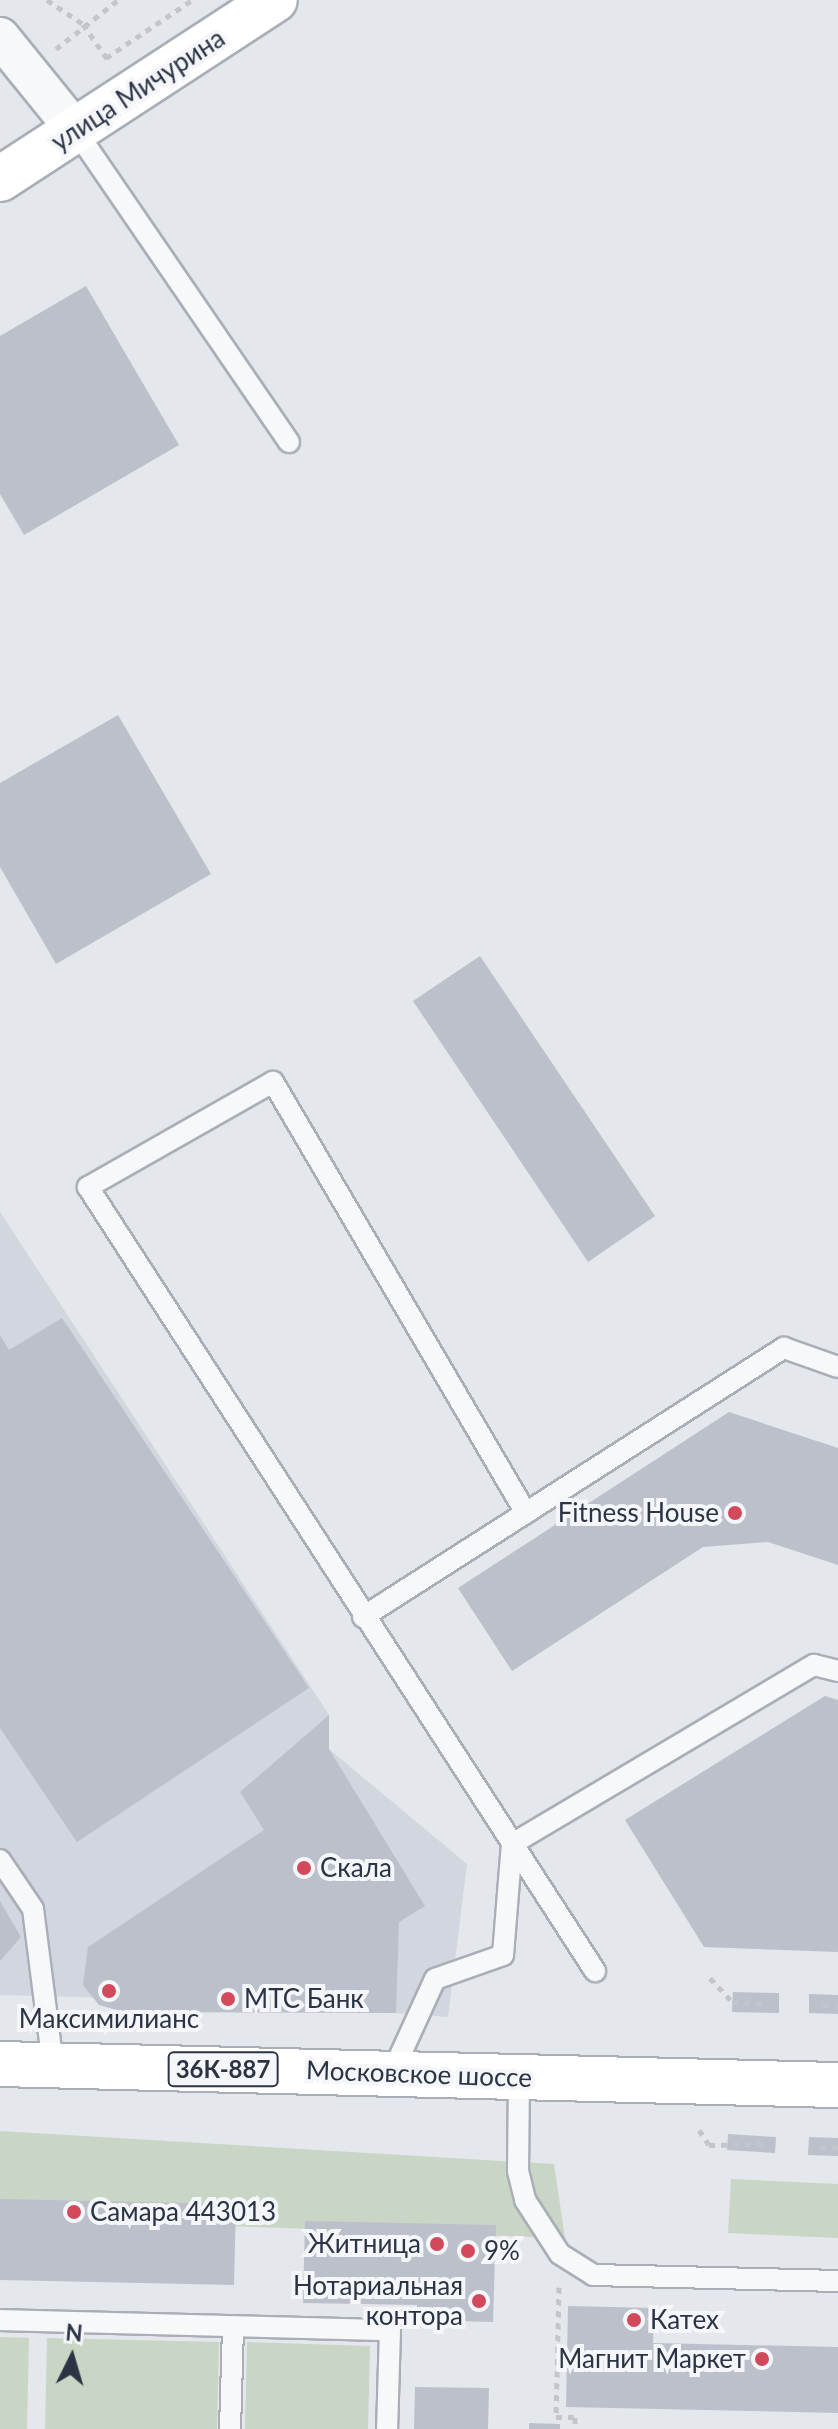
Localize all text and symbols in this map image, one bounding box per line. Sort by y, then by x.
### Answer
street label: улица Мичурина [45,22,231,158]
place label: Fitness House [558,1497,719,1529]
marker: Fitness House [726,1504,744,1522]
place label: Скала [320,1852,392,1884]
marker: Скала [295,1859,313,1877]
marker: Максимилианс [100,1982,118,2000]
place label: МТС Банк [244,1983,364,2015]
marker: МТС Банк [219,1990,237,2008]
place label: Максимилианс [19,2003,199,2035]
road number: 36К-887 [167,2049,279,2089]
street label: Московское шоссе [305,2054,533,2094]
place label: Самара 443013 [90,2196,276,2228]
marker: Самара 443013 [65,2203,83,2221]
place label: Житница [308,2228,421,2260]
marker: Житница [428,2235,446,2253]
place label: 9% [484,2235,520,2267]
marker: 9% [459,2242,477,2260]
place label: Нотариальная контора [293,2270,463,2332]
marker: Нотариальная контора [470,2292,488,2310]
place label: Катех [650,2304,719,2336]
marker: Катех [625,2311,643,2329]
north arrow [32,2317,112,2397]
text: N [65,2318,84,2347]
place label: Магнит Маркет [558,2343,746,2375]
marker: Магнит Маркет [753,2350,771,2368]

